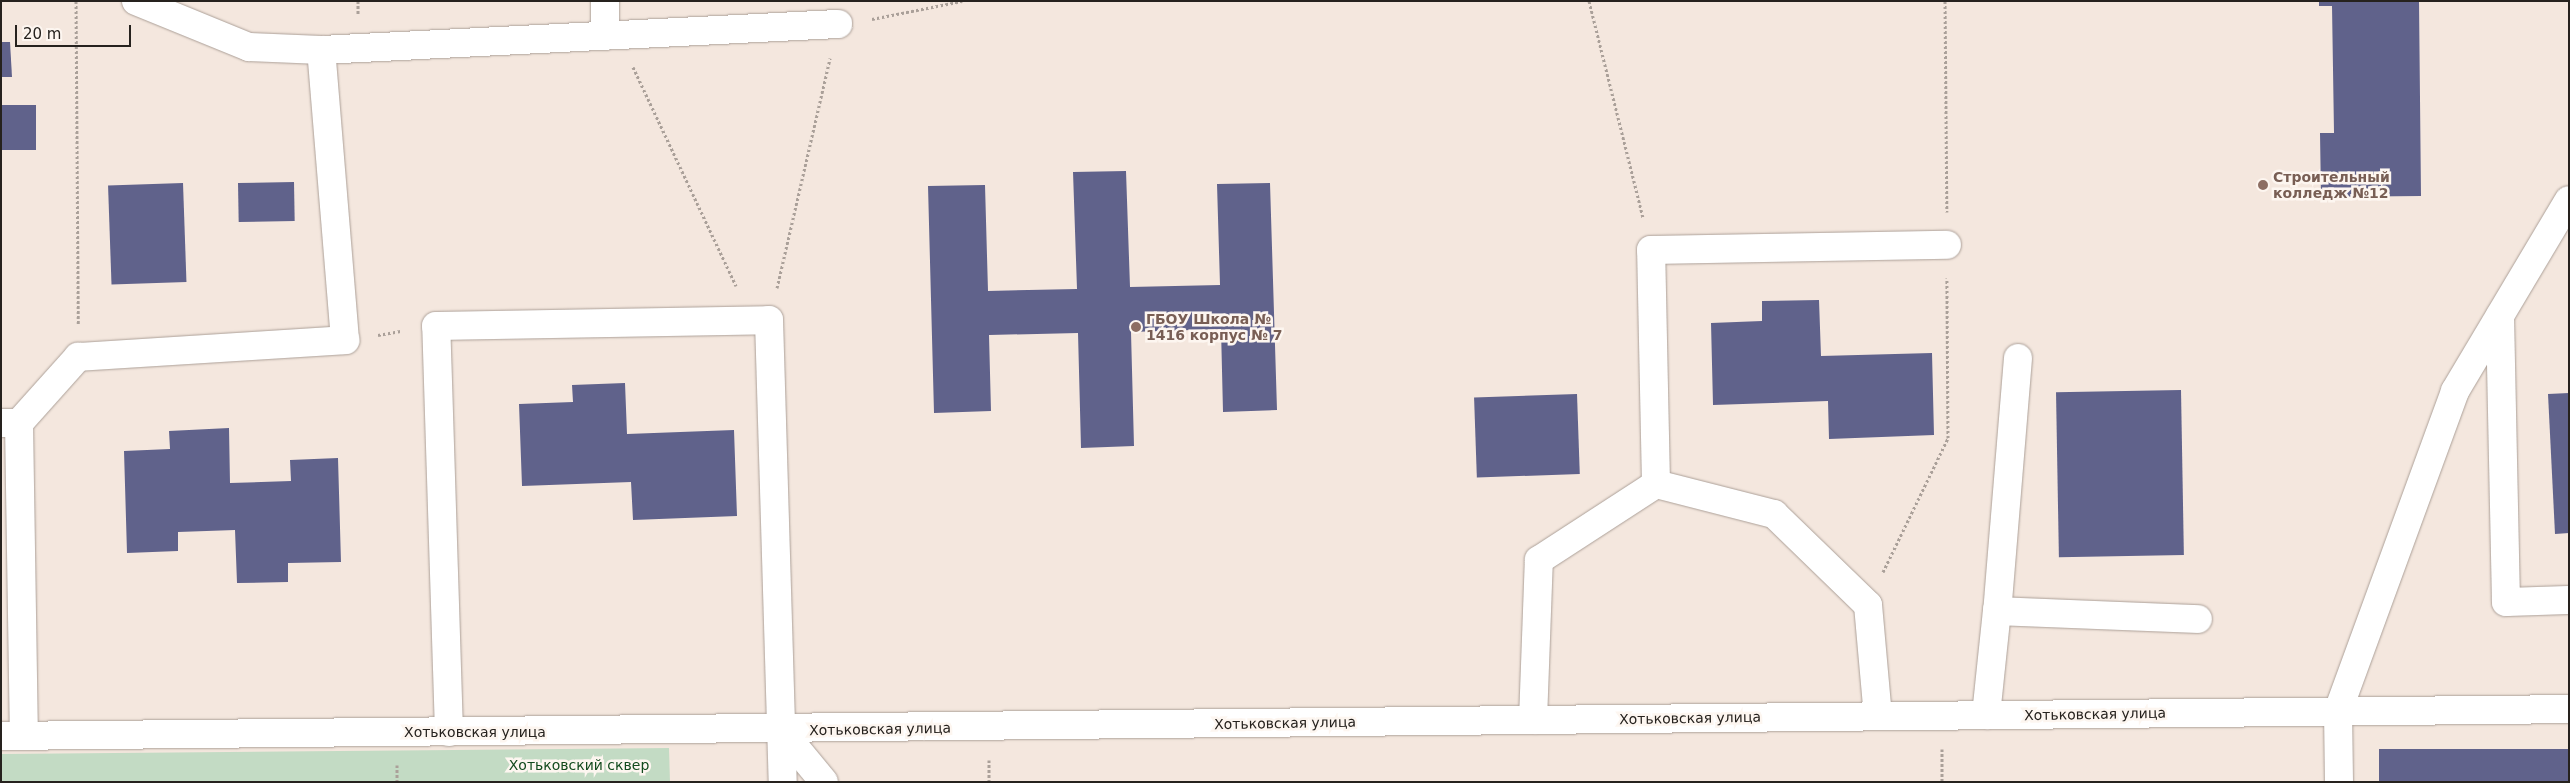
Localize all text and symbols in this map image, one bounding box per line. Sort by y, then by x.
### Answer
scale bar [18,15,134,47]
text: 20 m [23,25,61,43]
place label: Строительный колледж №12 [2273,169,2390,202]
marker: Строительный колледж №12 [2257,179,2269,191]
place label: ГБОУ Школа № 1416 корпус № 7 [1146,311,1282,344]
marker: ГБОУ Школа № 1416 корпус № 7 [1130,321,1142,333]
street label: Хотьковская улица [2024,704,2166,724]
street label: Хотьковская улица [1619,708,1761,728]
street label: Хотьковская улица [1214,713,1356,733]
street label: Хотьковская улица [809,719,951,739]
street label: Хотьковская улица [404,724,546,740]
park label: Хотьковский сквер [509,757,649,773]

